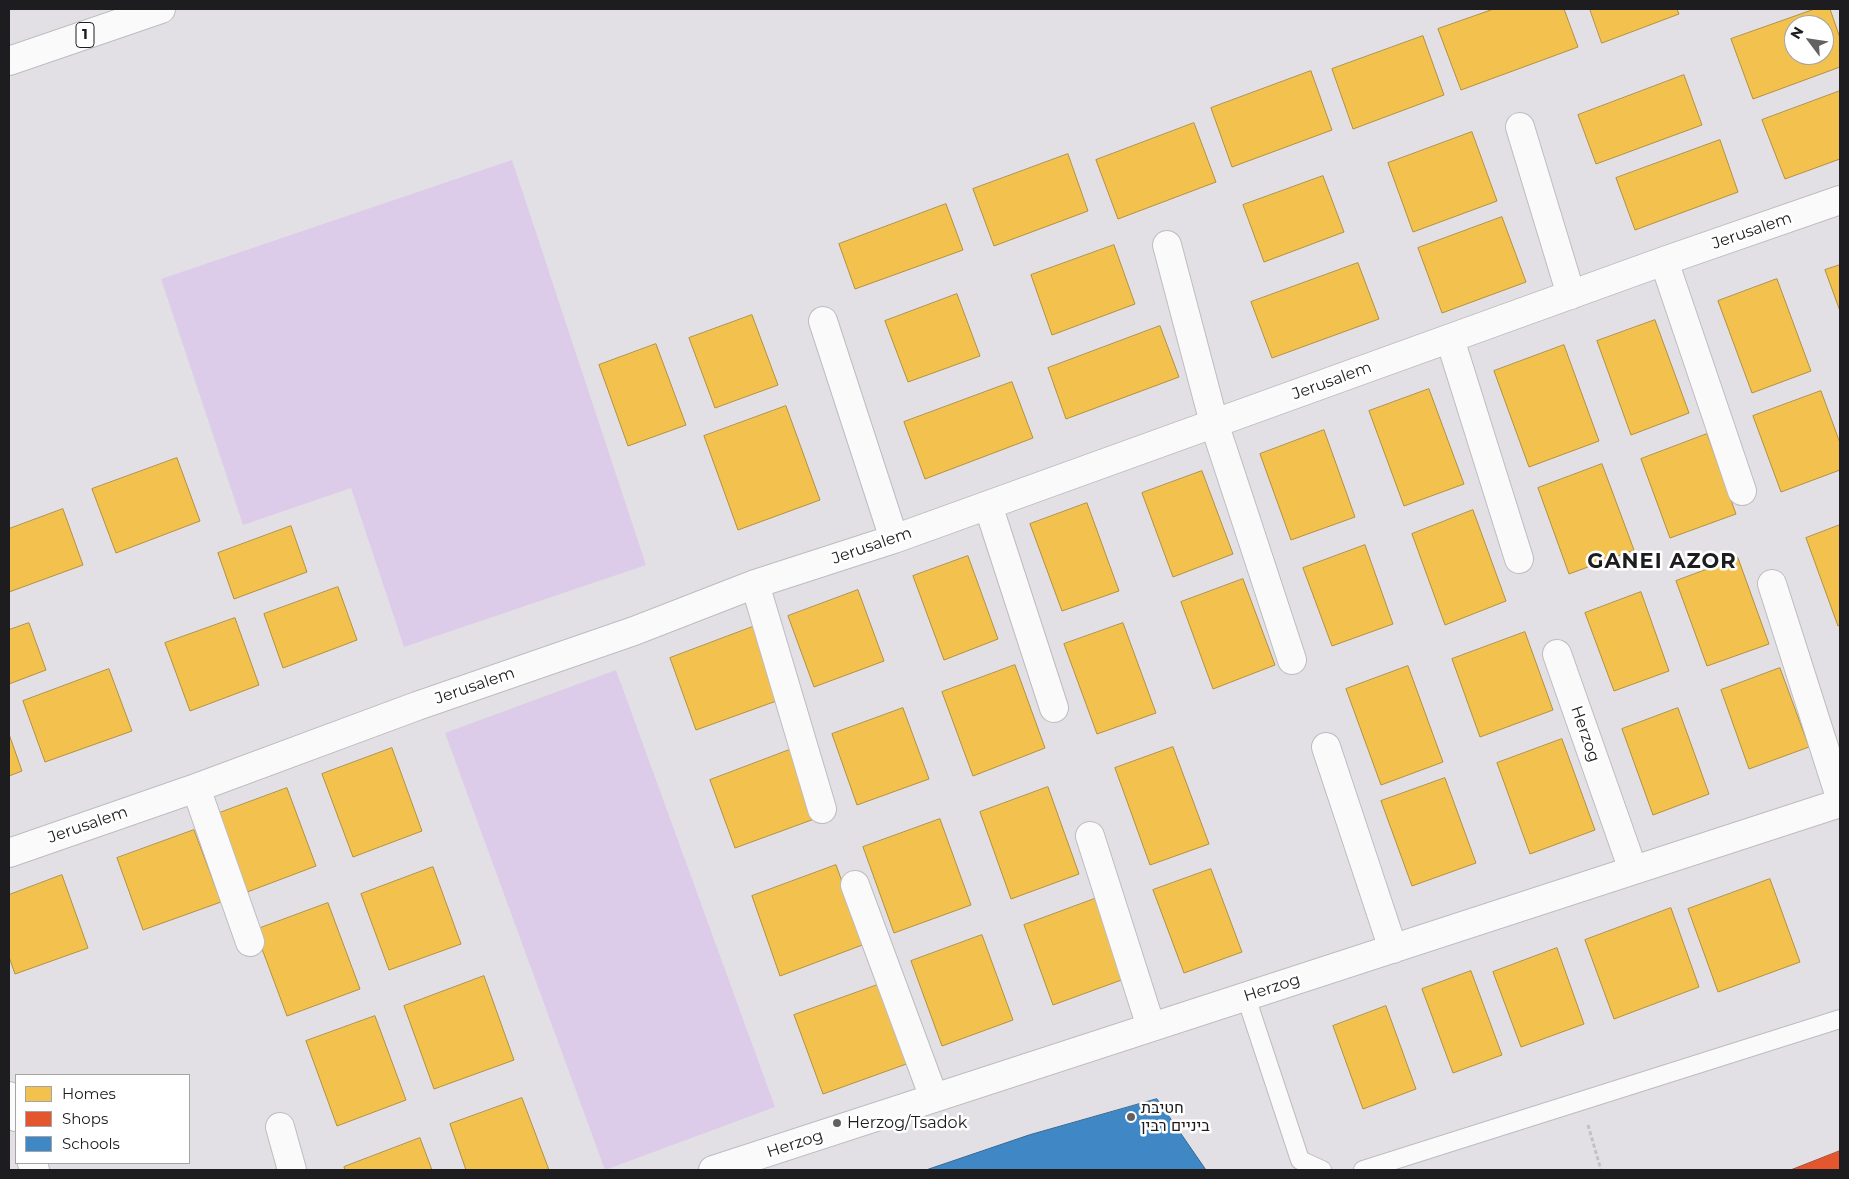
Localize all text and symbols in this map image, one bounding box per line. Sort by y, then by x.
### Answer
north arrow [1784,15,1834,65]
road number: 1 [76,22,94,48]
text: N [1786,23,1808,42]
street label: Jerusalem [1710,208,1794,254]
street label: Jerusalem [1290,358,1374,404]
street label: Jerusalem [830,523,914,569]
district label: GANEI AZOR [1586,549,1738,575]
street label: Jerusalem [433,663,517,709]
street label: Herzog [1566,703,1604,765]
street label: Jerusalem [46,802,130,848]
street label: Herzog [1241,970,1303,1006]
legend [15,1074,190,1164]
text: Homes [62,1084,116,1103]
place label: חטיבת ביניים רבין [1141,1098,1210,1136]
text: Shops [62,1109,108,1128]
marker: חטיבת ביניים רבין [1125,1111,1137,1123]
place label: Herzog/Tsadok [847,1113,967,1133]
marker: Herzog/Tsadok [831,1117,843,1129]
street label: Herzog [764,1126,826,1162]
text: Schools [62,1134,120,1153]

